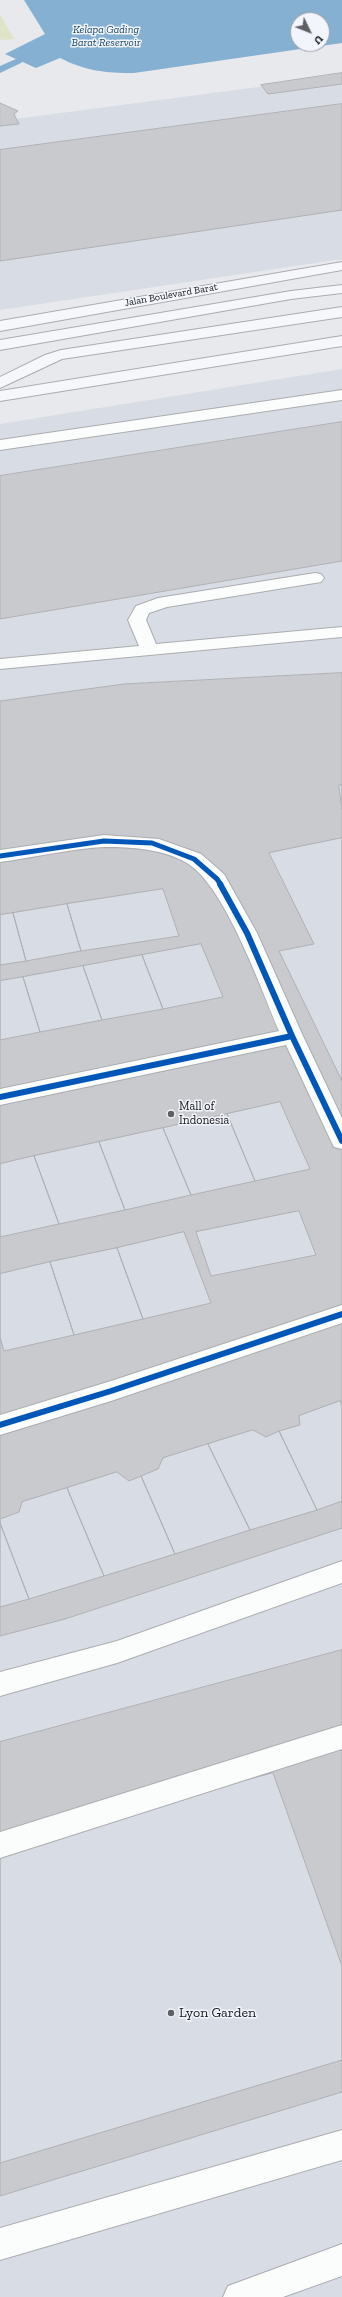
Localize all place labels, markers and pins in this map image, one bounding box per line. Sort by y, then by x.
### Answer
place label: Mall of Indonesia [179,1100,229,1128]
marker: Mall of Indonesia [166,1109,176,1119]
place label: Lyon Garden [179,2005,256,2021]
marker: Lyon Garden [166,2008,176,2018]

